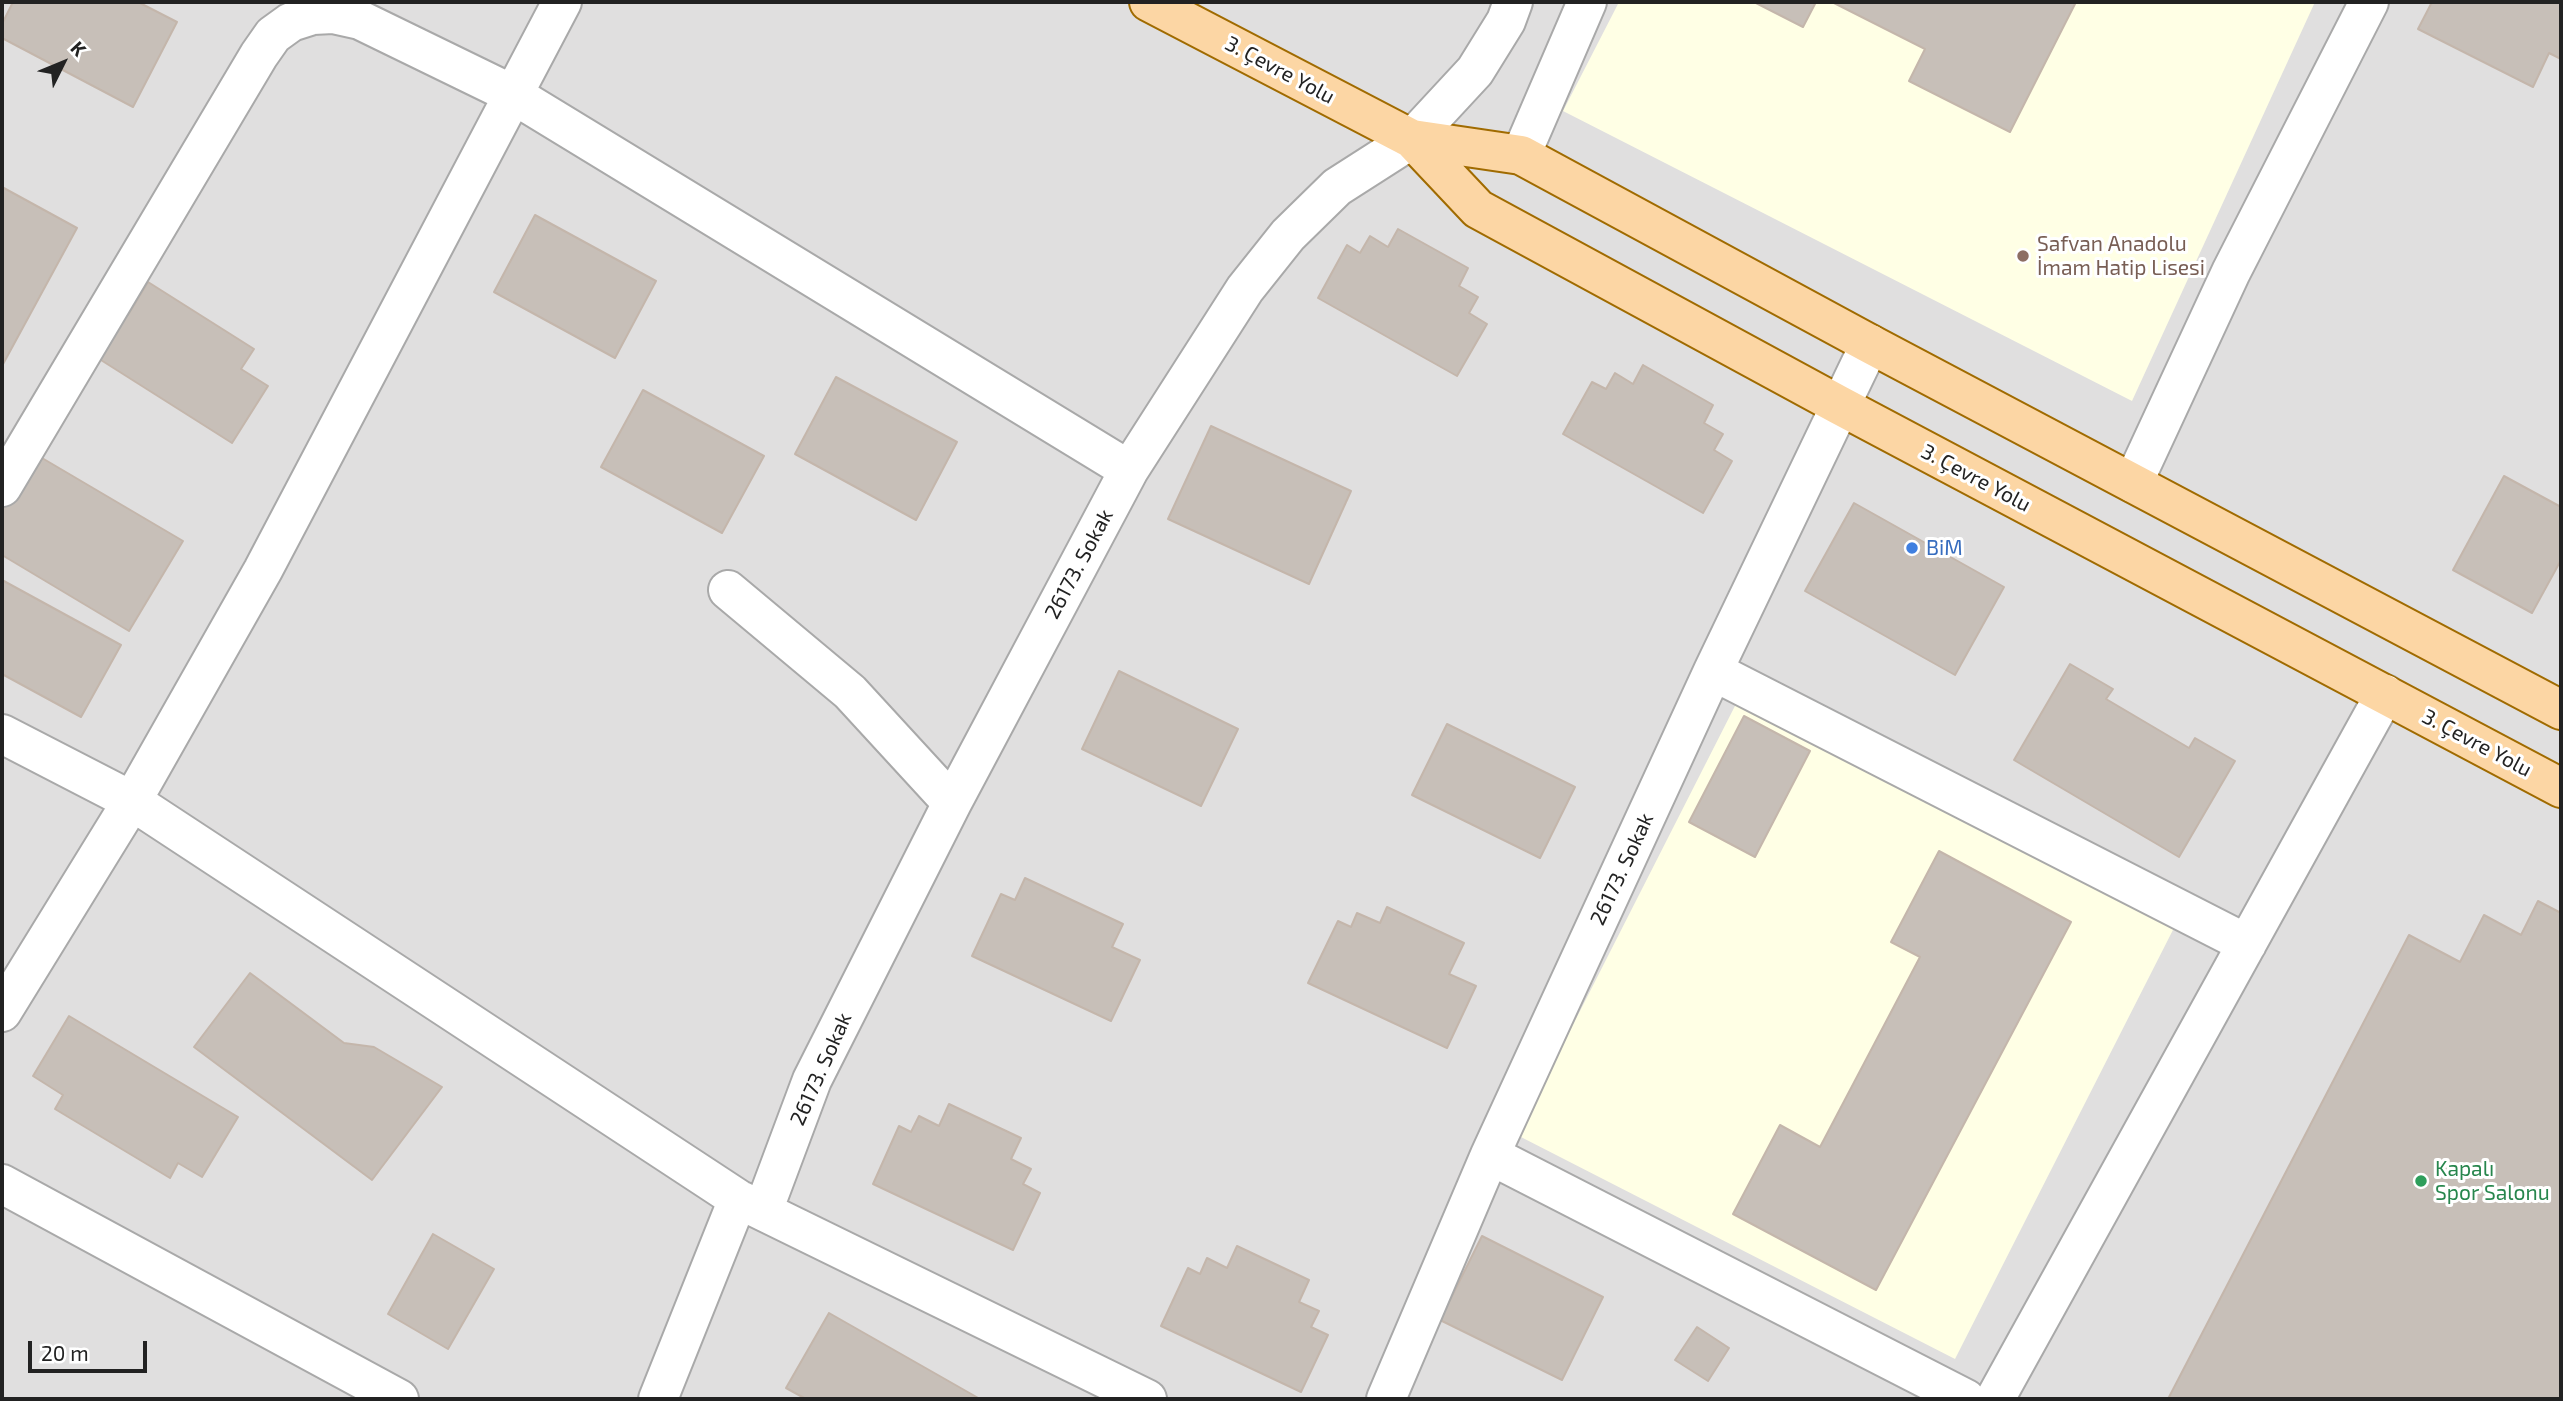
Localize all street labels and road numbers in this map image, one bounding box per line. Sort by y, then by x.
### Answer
street label: 3. Çevre Yolu [1221,31,1339,109]
street label: 3. Çevre Yolu [1917,439,2035,517]
street label: 26173. Sokak [1040,505,1118,623]
street label: 3. Çevre Yolu [2418,704,2536,782]
street label: 26173. Sokak [1585,809,1659,929]
street label: 26173. Sokak [785,1009,857,1129]

